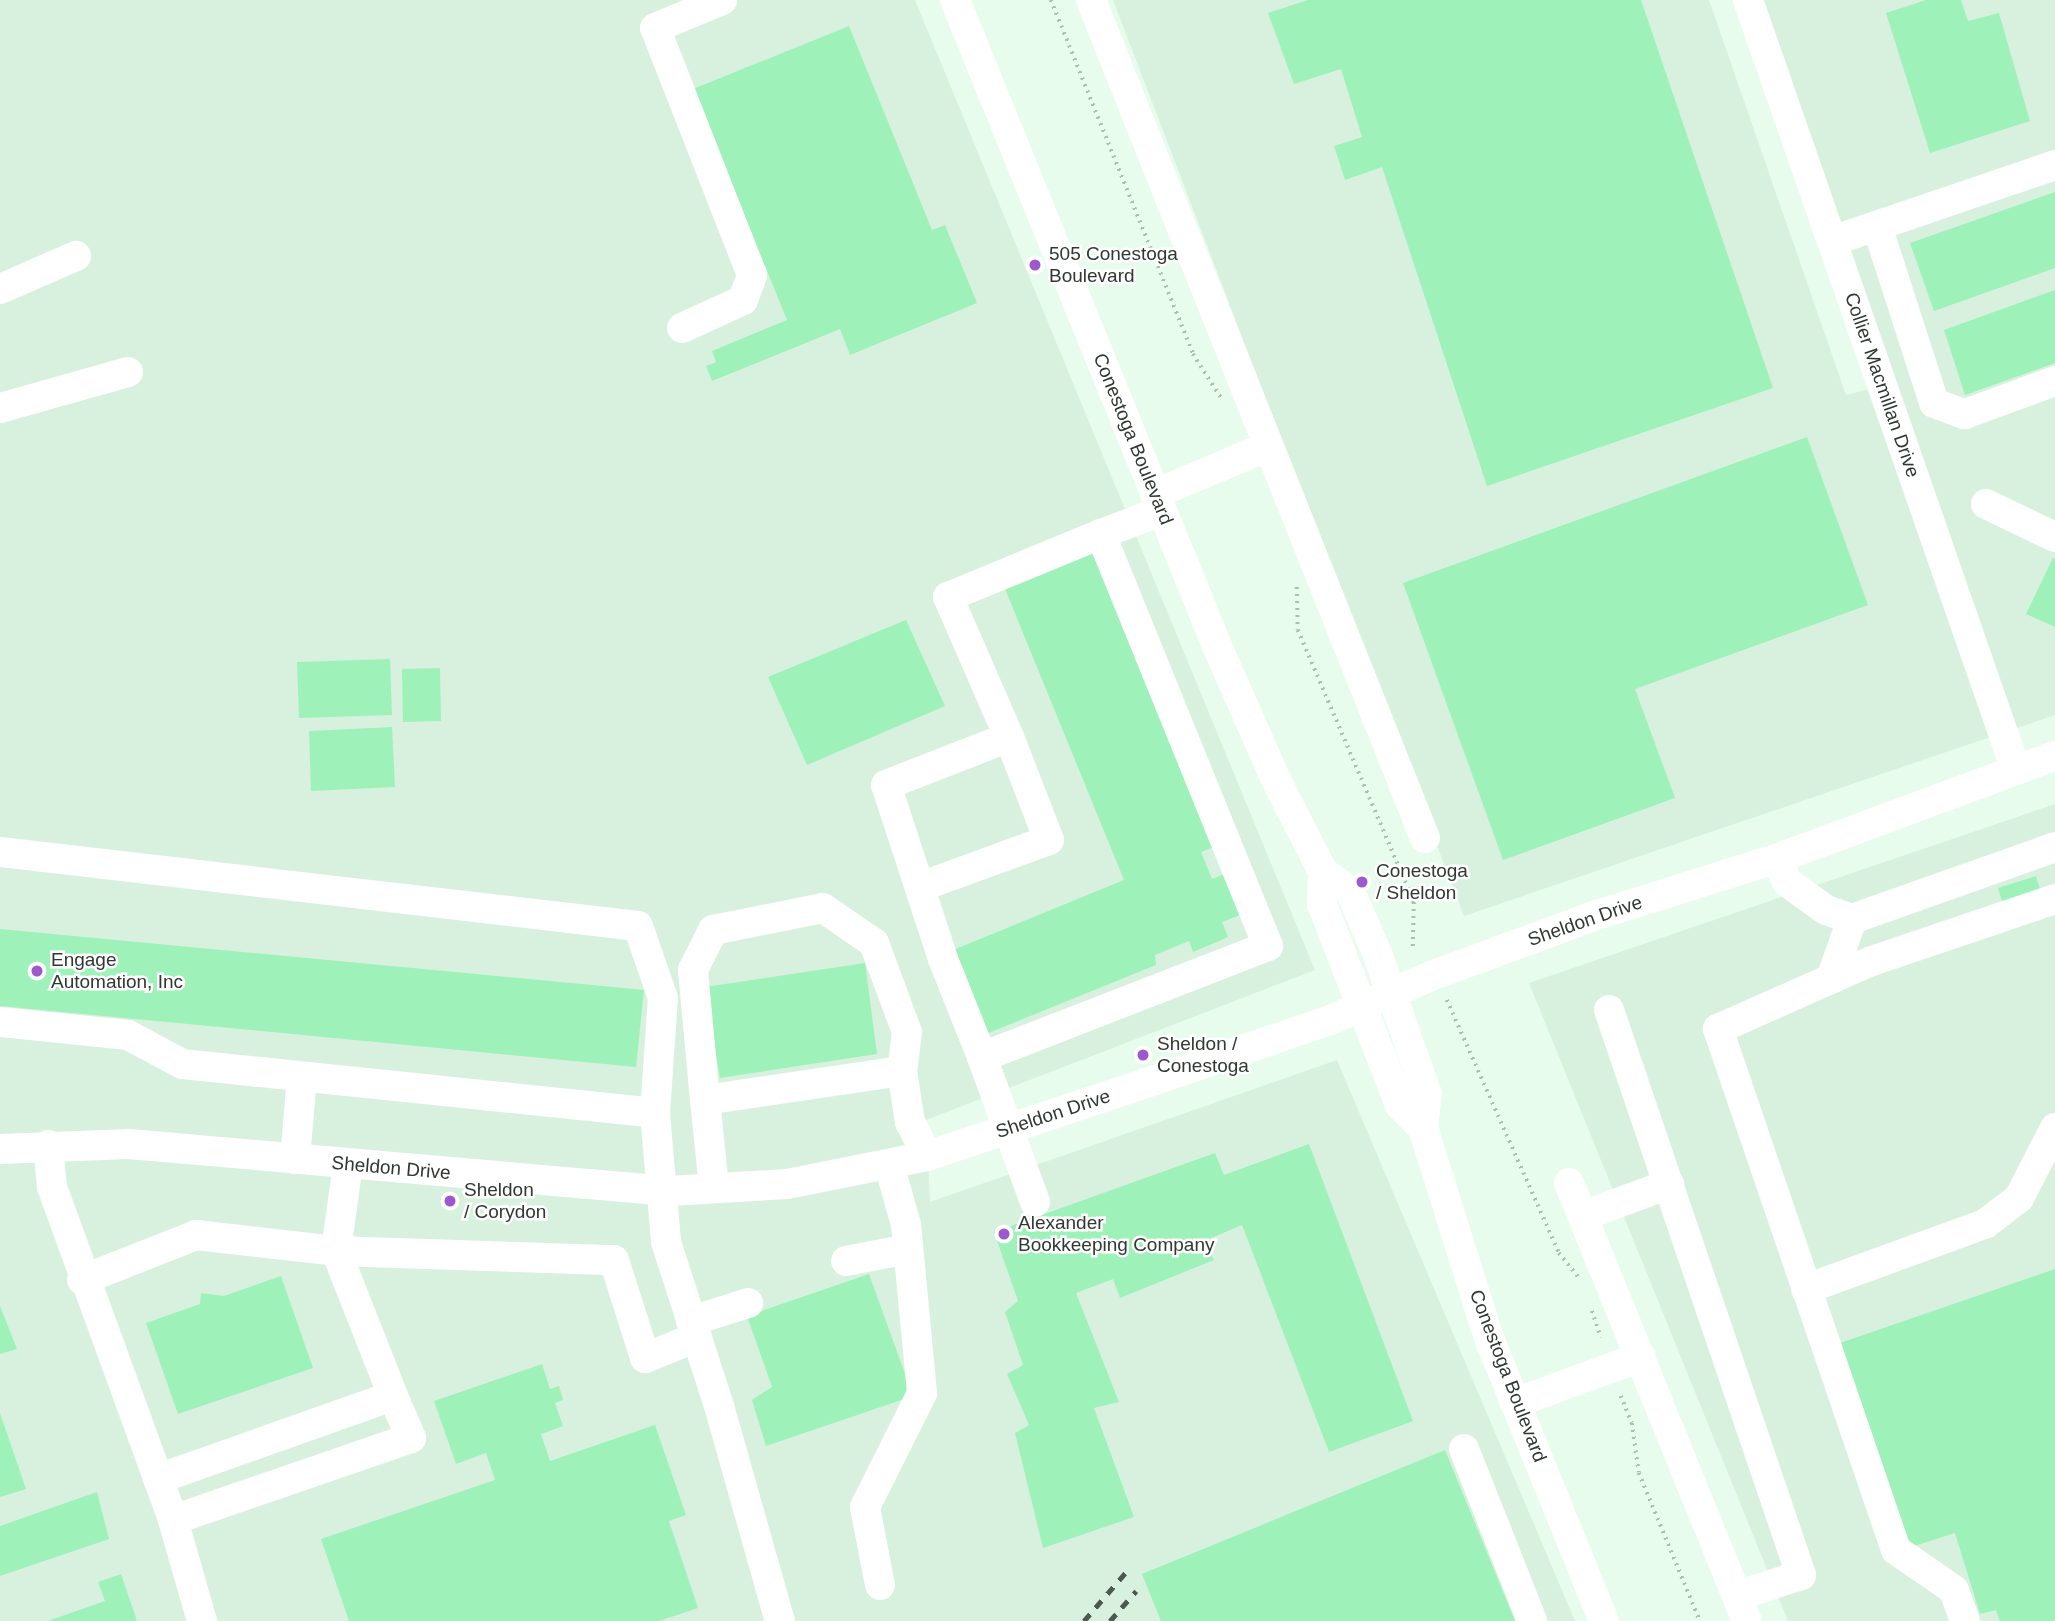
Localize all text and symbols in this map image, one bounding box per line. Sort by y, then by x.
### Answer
place label: 505 Conestoga Boulevard [1049,243,1178,287]
marker: 505 Conestoga Boulevard [1027,257,1043,273]
street label: Collier Macmillan Drive [1840,289,1924,481]
street label: Conestoga Boulevard [1088,350,1178,528]
place label: Conestoga / Sheldon [1376,860,1468,904]
marker: Conestoga / Sheldon [1354,874,1370,890]
street label: Sheldon Drive [1525,891,1645,951]
place label: Engage Automation, Inc [51,949,183,993]
marker: Engage Automation, Inc [29,963,45,979]
place label: Sheldon / Conestoga [1157,1033,1249,1077]
marker: Sheldon / Conestoga [1135,1047,1151,1063]
street label: Sheldon Drive [993,1085,1113,1143]
street label: Sheldon Drive [331,1151,451,1185]
place label: Sheldon / Corydon [464,1179,546,1223]
marker: Sheldon / Corydon [442,1193,458,1209]
place label: Alexander Bookkeeping Company [1018,1212,1214,1256]
marker: Alexander Bookkeeping Company [996,1226,1012,1242]
street label: Conestoga Boulevard [1465,1287,1551,1465]

